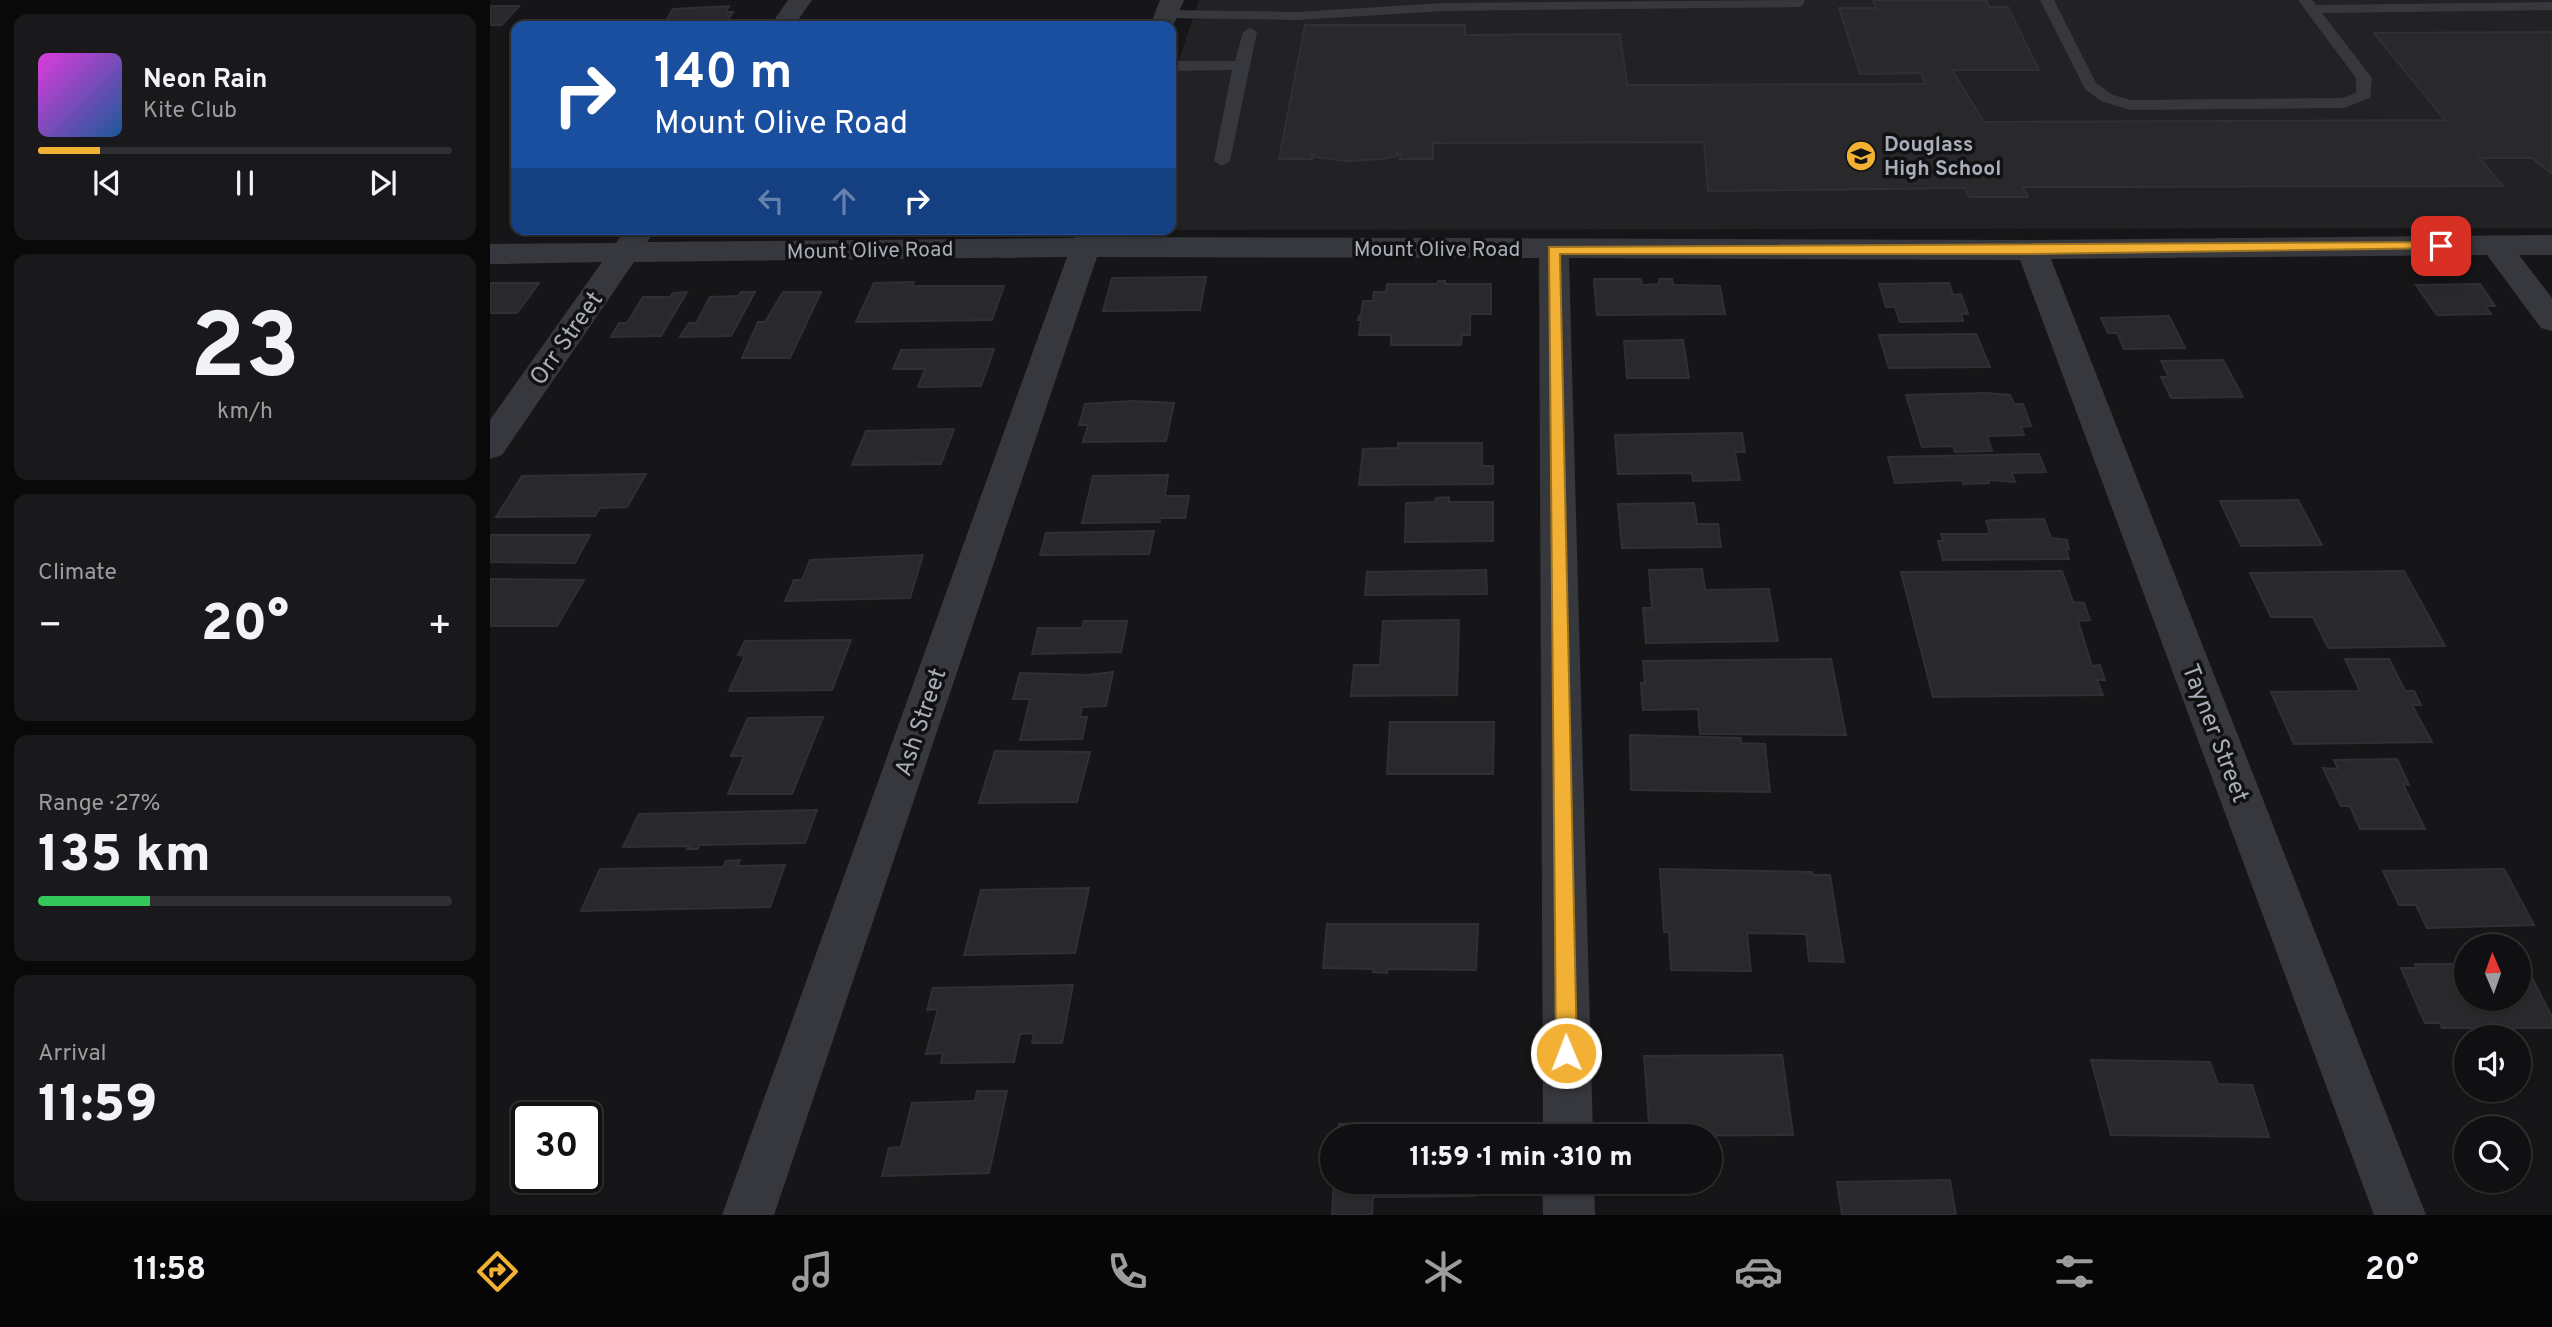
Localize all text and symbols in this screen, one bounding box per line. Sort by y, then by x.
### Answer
text: 140 m [654,44,793,106]
icon: right [539,49,630,140]
text: Neon Rain [143,64,268,97]
text: Kite Club [143,97,237,126]
text: Mount Olive Road [654,105,908,145]
place label: Douglass High School [1884,132,2001,183]
school or university icon: Douglass High School [1844,139,1878,173]
icon: previous [88,164,126,202]
icon: pause [226,164,264,202]
icon: next [364,164,402,202]
icon: left [752,182,790,220]
icon: ahead [825,182,863,220]
icon: right [898,182,936,220]
pin [2411,216,2471,276]
icon: arrive [2422,227,2460,265]
street label: Mount Olive Road [786,237,954,266]
street label: Mount Olive Road [1354,237,1520,264]
street label: Orr Street [524,286,611,392]
text: 23 [190,295,300,410]
text: km/h [217,398,273,427]
text: Climate [38,559,117,588]
text: 20° [201,593,289,659]
text: − [38,603,63,652]
text: + [427,603,452,652]
street label: Tayner Street [2174,660,2254,807]
street label: Ash Street [889,665,954,781]
text: Range · 27% [38,790,161,819]
text: 135 km [38,824,211,890]
north arrow [2454,934,2530,1012]
map controls [2454,934,2531,1193]
position arrow [1529,1016,1603,1090]
button: sound [2454,1025,2531,1102]
text: Arrival [38,1040,107,1069]
text: 11:59 [38,1074,158,1140]
speed limit sign: 30 [511,1102,602,1193]
button: search [2454,1116,2531,1193]
text: 11:59 · 1 min · 310 m [1410,1142,1632,1175]
icon: directions [473,1247,522,1296]
icon: music [788,1247,837,1296]
icon: phone [1103,1247,1152,1296]
icon: climate [1419,1247,1468,1296]
icon: car [1734,1247,1783,1296]
icon: filters [2050,1247,2099,1296]
text: 11:58 [133,1251,206,1291]
text: 20° [2365,1251,2419,1291]

